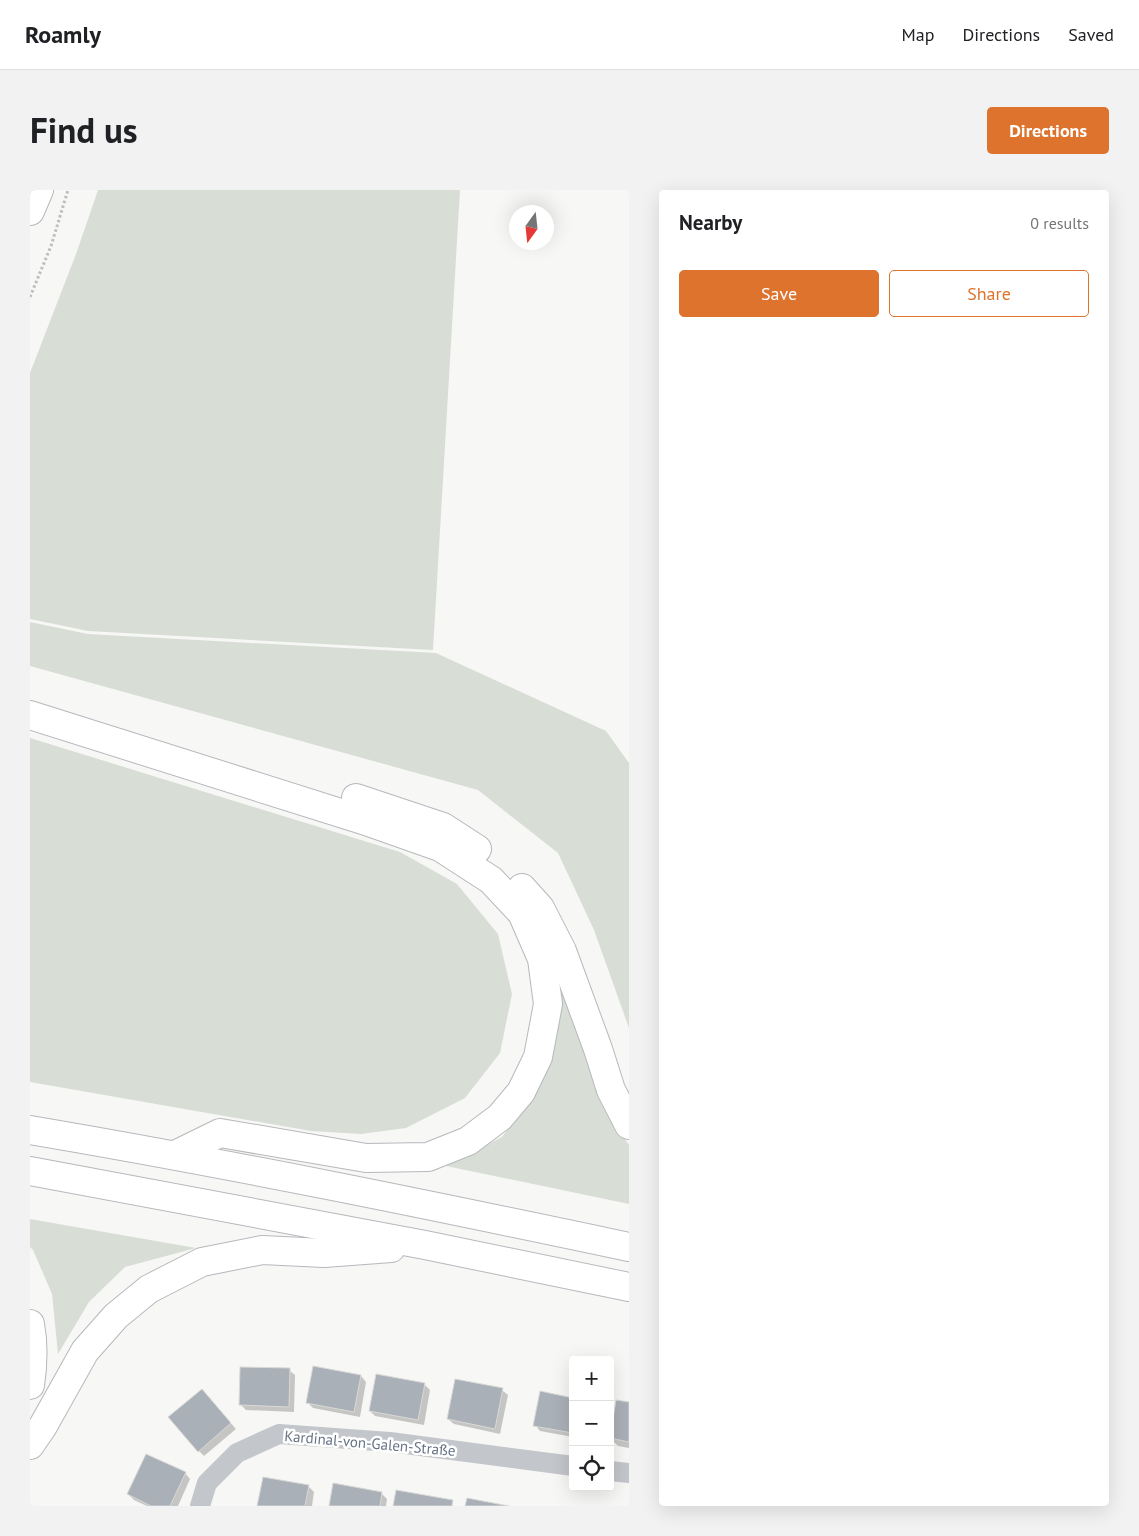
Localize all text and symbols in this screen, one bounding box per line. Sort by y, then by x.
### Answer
text: Roamly [25,19,101,50]
text: Map [902,23,934,46]
text: Directions [962,23,1040,46]
text: Saved [1068,23,1114,46]
text: Find us [30,107,138,153]
button: Directions [987,107,1109,154]
north arrow [509,205,554,250]
text: Nearby [679,209,742,236]
text: 0 results [1030,213,1089,233]
button: Save [679,270,879,317]
button: Share [889,270,1089,317]
map controls [569,1356,614,1491]
button: + [569,1356,614,1401]
button: − [569,1401,614,1446]
street label: Kardinal-von-Galen-Straße [284,1426,456,1460]
button: locate [569,1446,614,1491]

